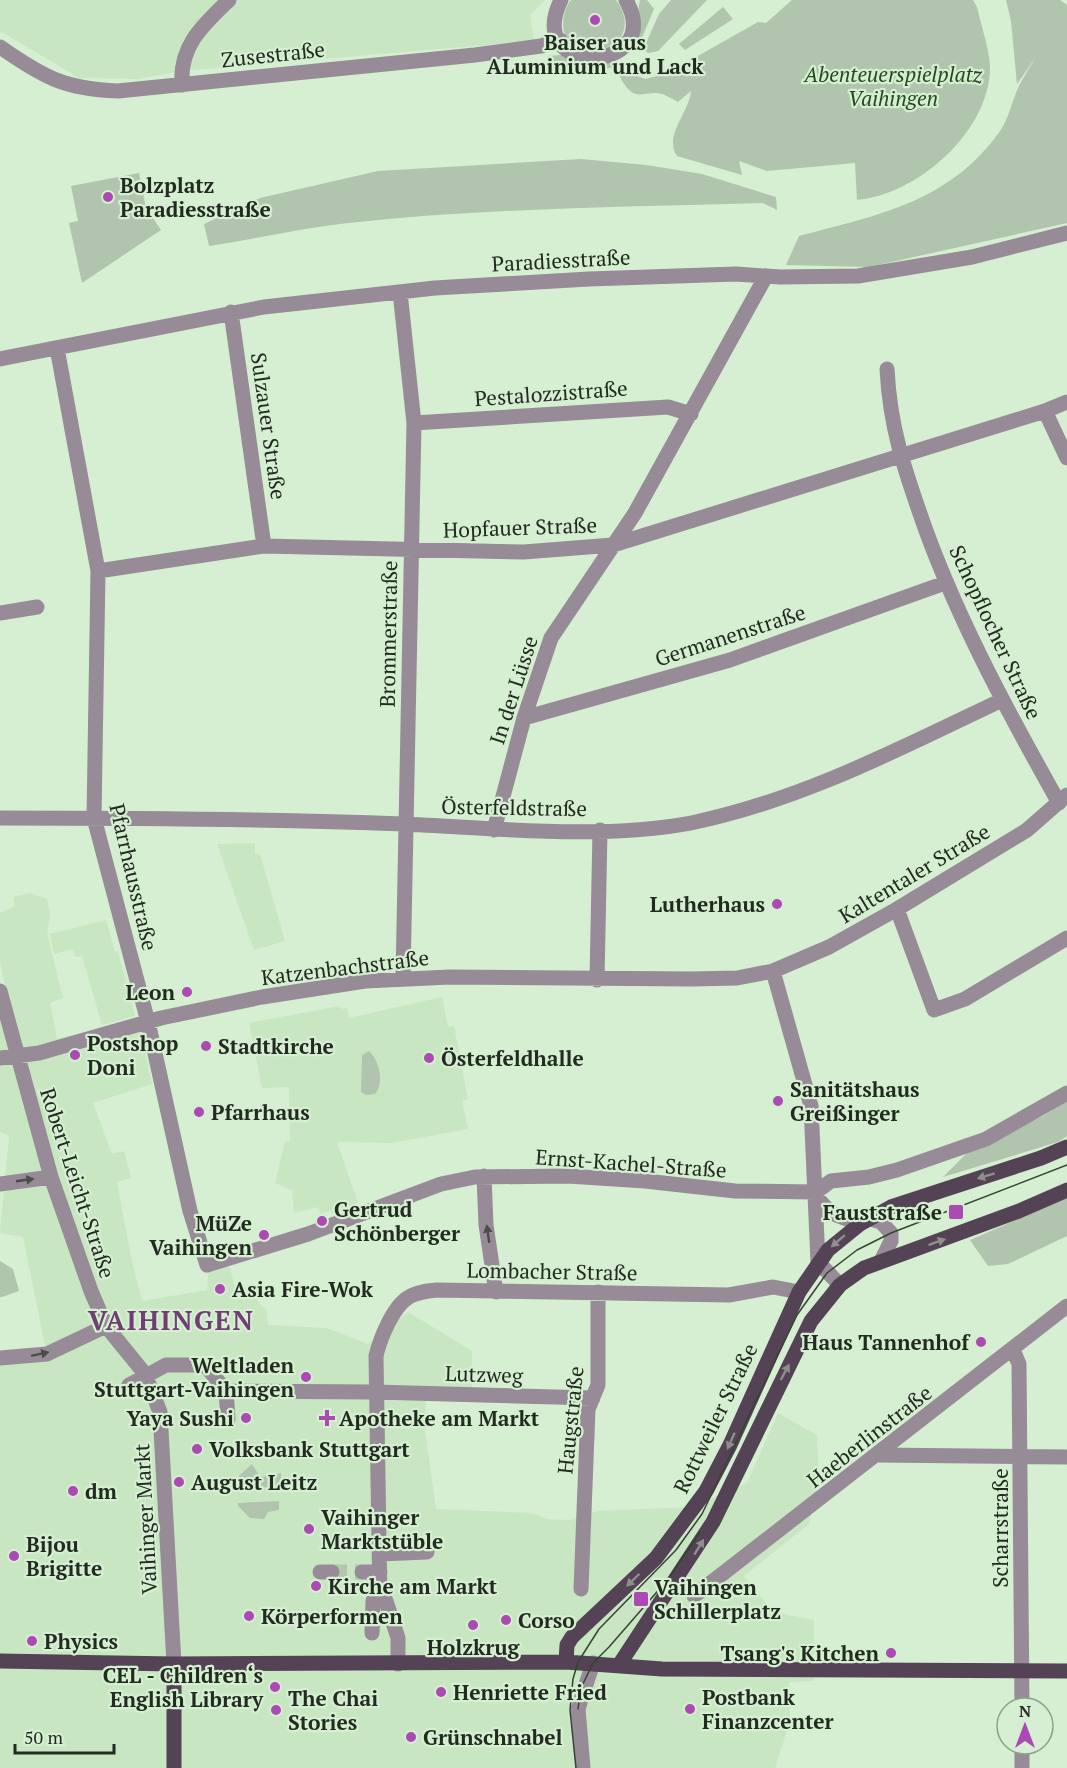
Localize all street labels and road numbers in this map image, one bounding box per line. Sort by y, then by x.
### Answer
street label: Zusestraße [220,35,326,73]
street label: Paradiesstraße [491,242,631,278]
street label: Sulzauer Straße [245,351,293,501]
street label: Pestalozzistraße [473,374,629,412]
street label: Hopfauer Straße [443,510,597,544]
street label: Schopflocher Straße [943,541,1049,723]
street label: Brommerstraße [373,560,403,708]
street label: Germanenstraße [651,597,809,673]
street label: In der Lüsse [482,632,544,748]
street label: Österfeldstraße [441,792,587,822]
street label: Pfarrhausstraße [103,801,165,953]
street label: Kaltentaler Straße [833,817,995,929]
street label: Katzenbachstraße [260,943,430,991]
street label: Robert-Leicht-Straße [34,1084,122,1282]
street label: Ernst-Kachel-Straße [535,1142,727,1184]
street label: Lombacher Straße [466,1256,638,1286]
street label: Rottweiler Straße [667,1338,763,1498]
street label: Lutzweg [445,1359,524,1389]
street label: Haugstraße [550,1365,590,1475]
street label: Haeberlinstraße [801,1378,937,1494]
street label: Vaihinger Markt [127,1443,163,1595]
street label: Scharrstraße [986,1468,1014,1588]

